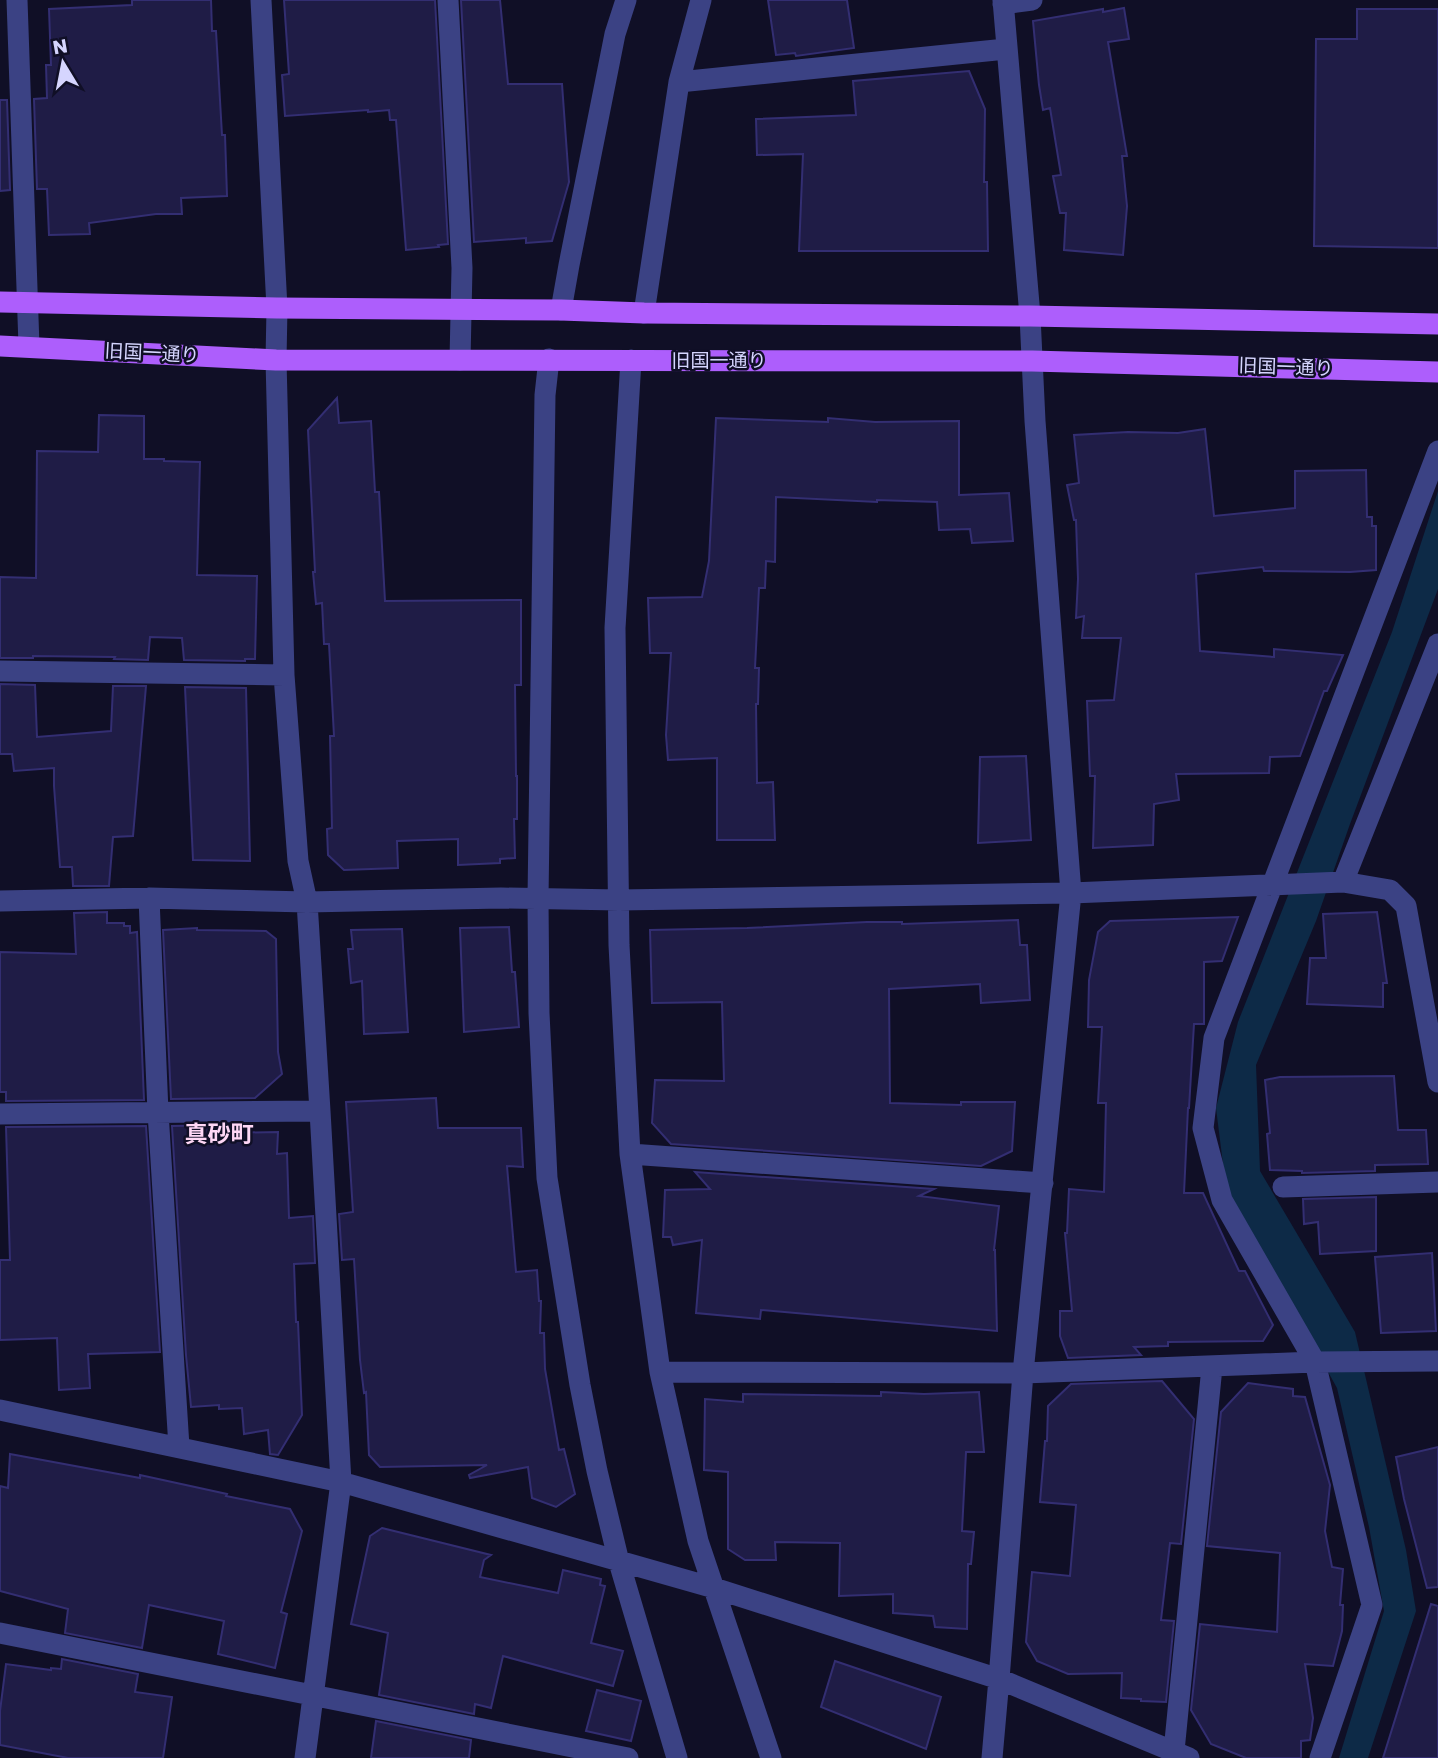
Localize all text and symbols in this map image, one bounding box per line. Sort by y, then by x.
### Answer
north arrow [28,28,98,98]
text: N [51,32,70,61]
street label: 旧国一通り [104,337,200,369]
street label: 旧国一通り [671,347,767,374]
street label: 旧国一通り [1238,352,1334,382]
district label: 真砂町 [185,1118,254,1150]

